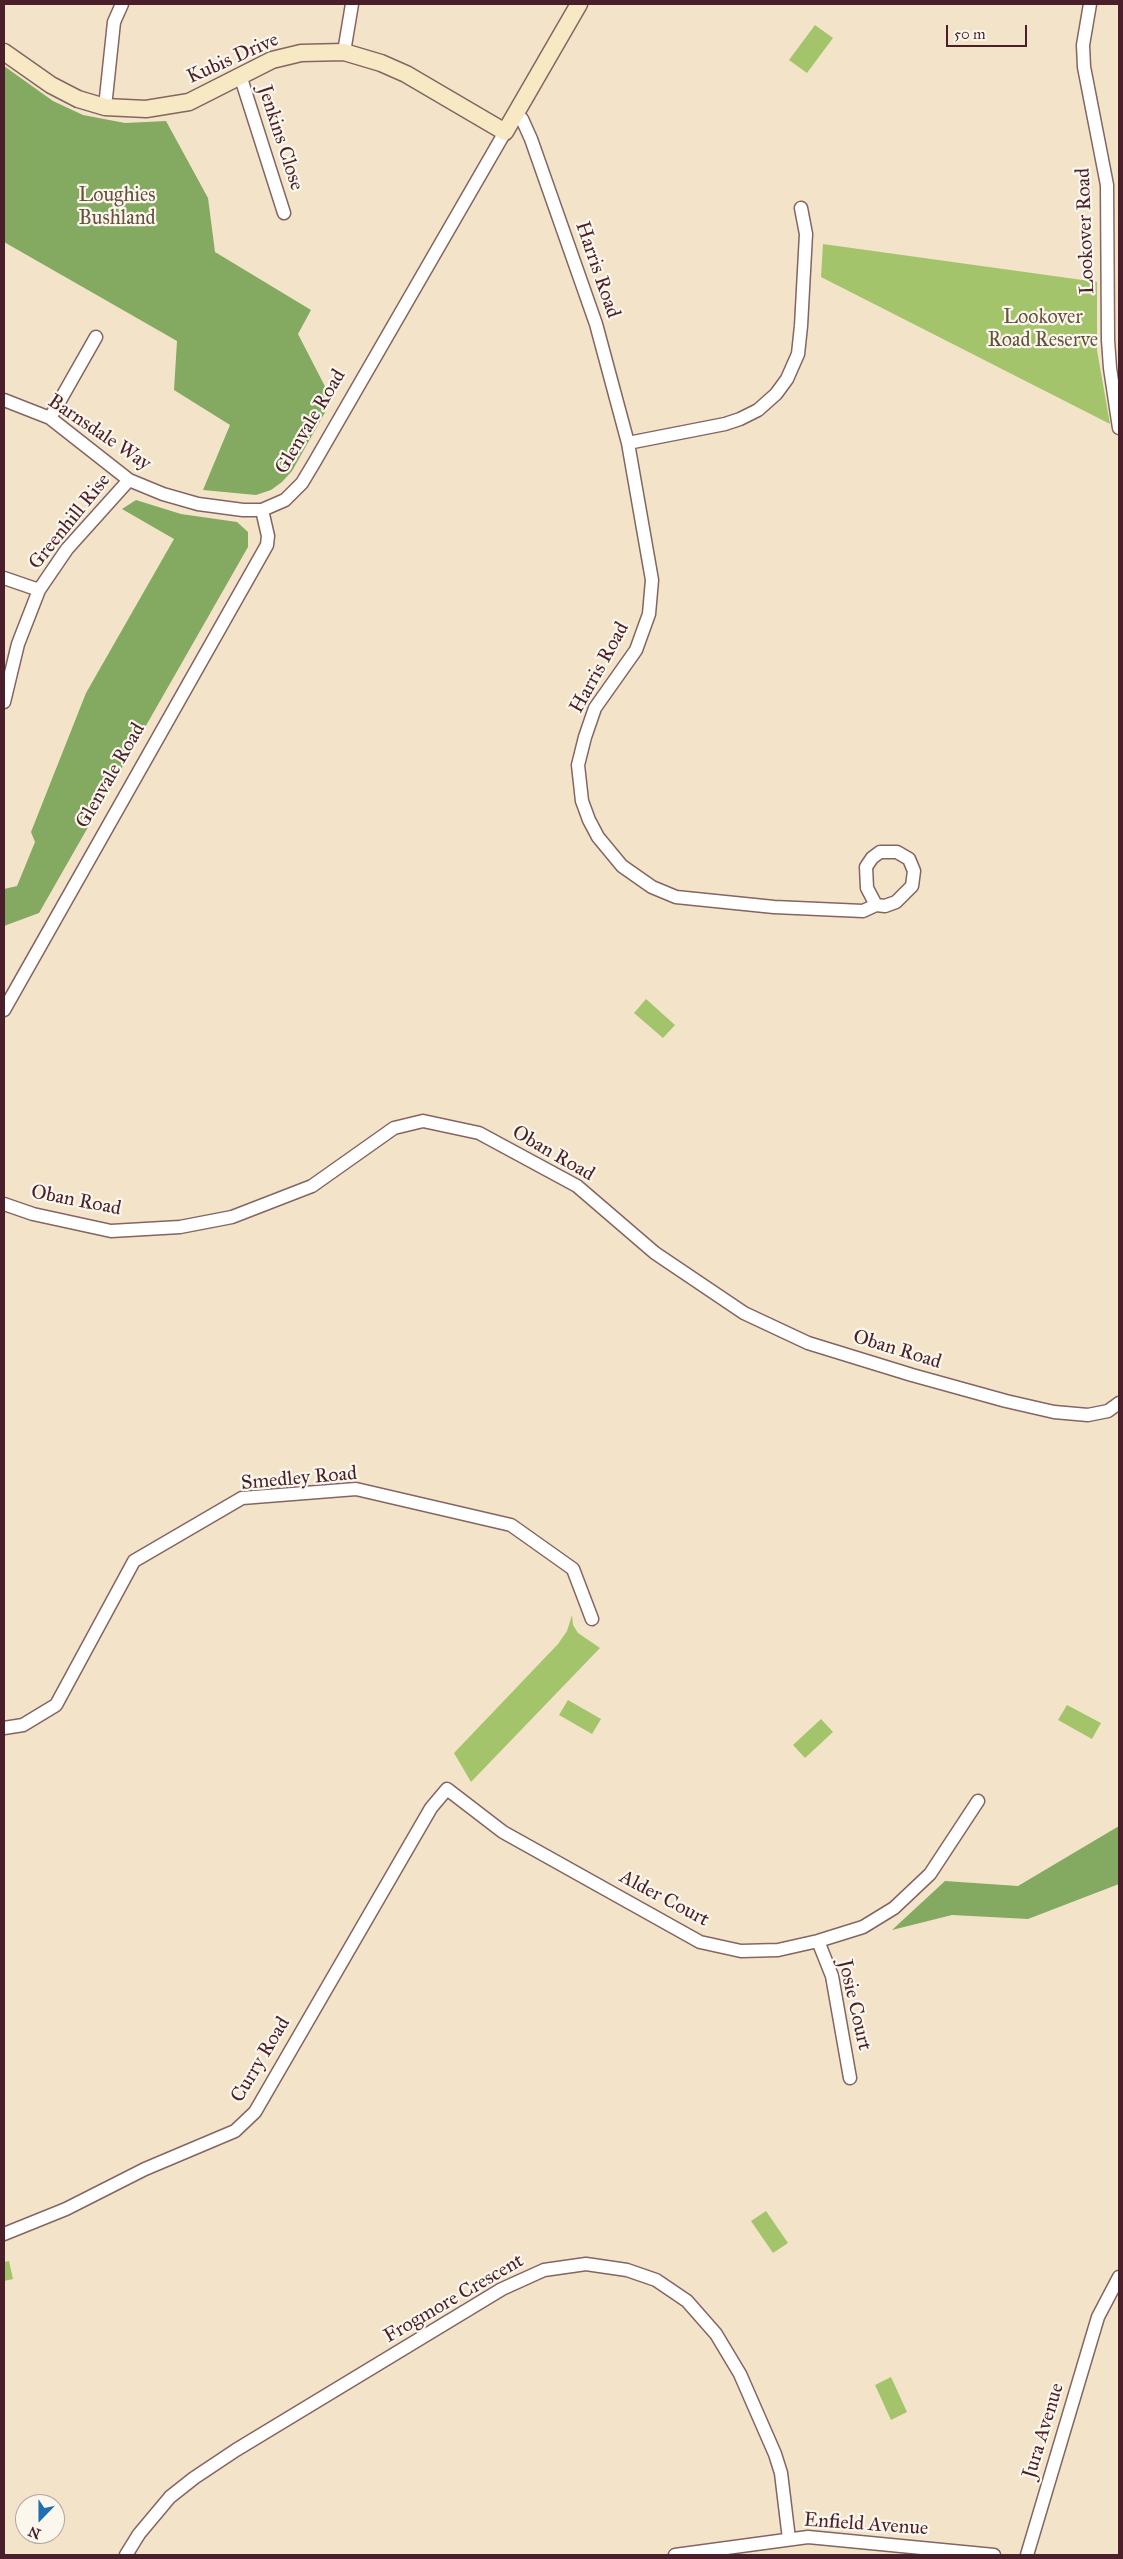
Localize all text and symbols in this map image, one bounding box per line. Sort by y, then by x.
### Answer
scale bar [948,15,1029,47]
text: 50 m [954,25,986,43]
street label: Kubis Drive [184,28,282,90]
street label: Jenkins Close [252,83,308,193]
street label: Lookover Road [1072,167,1100,295]
park label: Loughies Bushland [78,184,156,231]
street label: Harris Road [569,219,625,321]
park label: Lookover Road Reserve [988,306,1098,353]
street label: Glenvale Road [270,366,352,478]
street label: Barnsdale Way [43,390,155,476]
street label: Greenhill Rise [24,469,116,575]
street label: Harris Road [565,618,635,718]
street label: Glenvale Road [71,719,151,833]
street label: Oban Road [508,1121,598,1187]
street label: Oban Road [29,1181,123,1221]
street label: Oban Road [850,1325,944,1375]
street label: Smedley Road [240,1462,358,1496]
street label: Alder Court [615,1865,713,1933]
street label: Josie Court [832,1957,876,2053]
street label: Curry Road [226,2013,296,2107]
street label: Frogmore Crescent [380,2249,528,2349]
street label: Jura Avenue [1018,2380,1070,2482]
north arrow [15,2494,65,2544]
street label: Enfield Avenue [803,2509,929,2541]
text: N [26,2522,43,2543]

